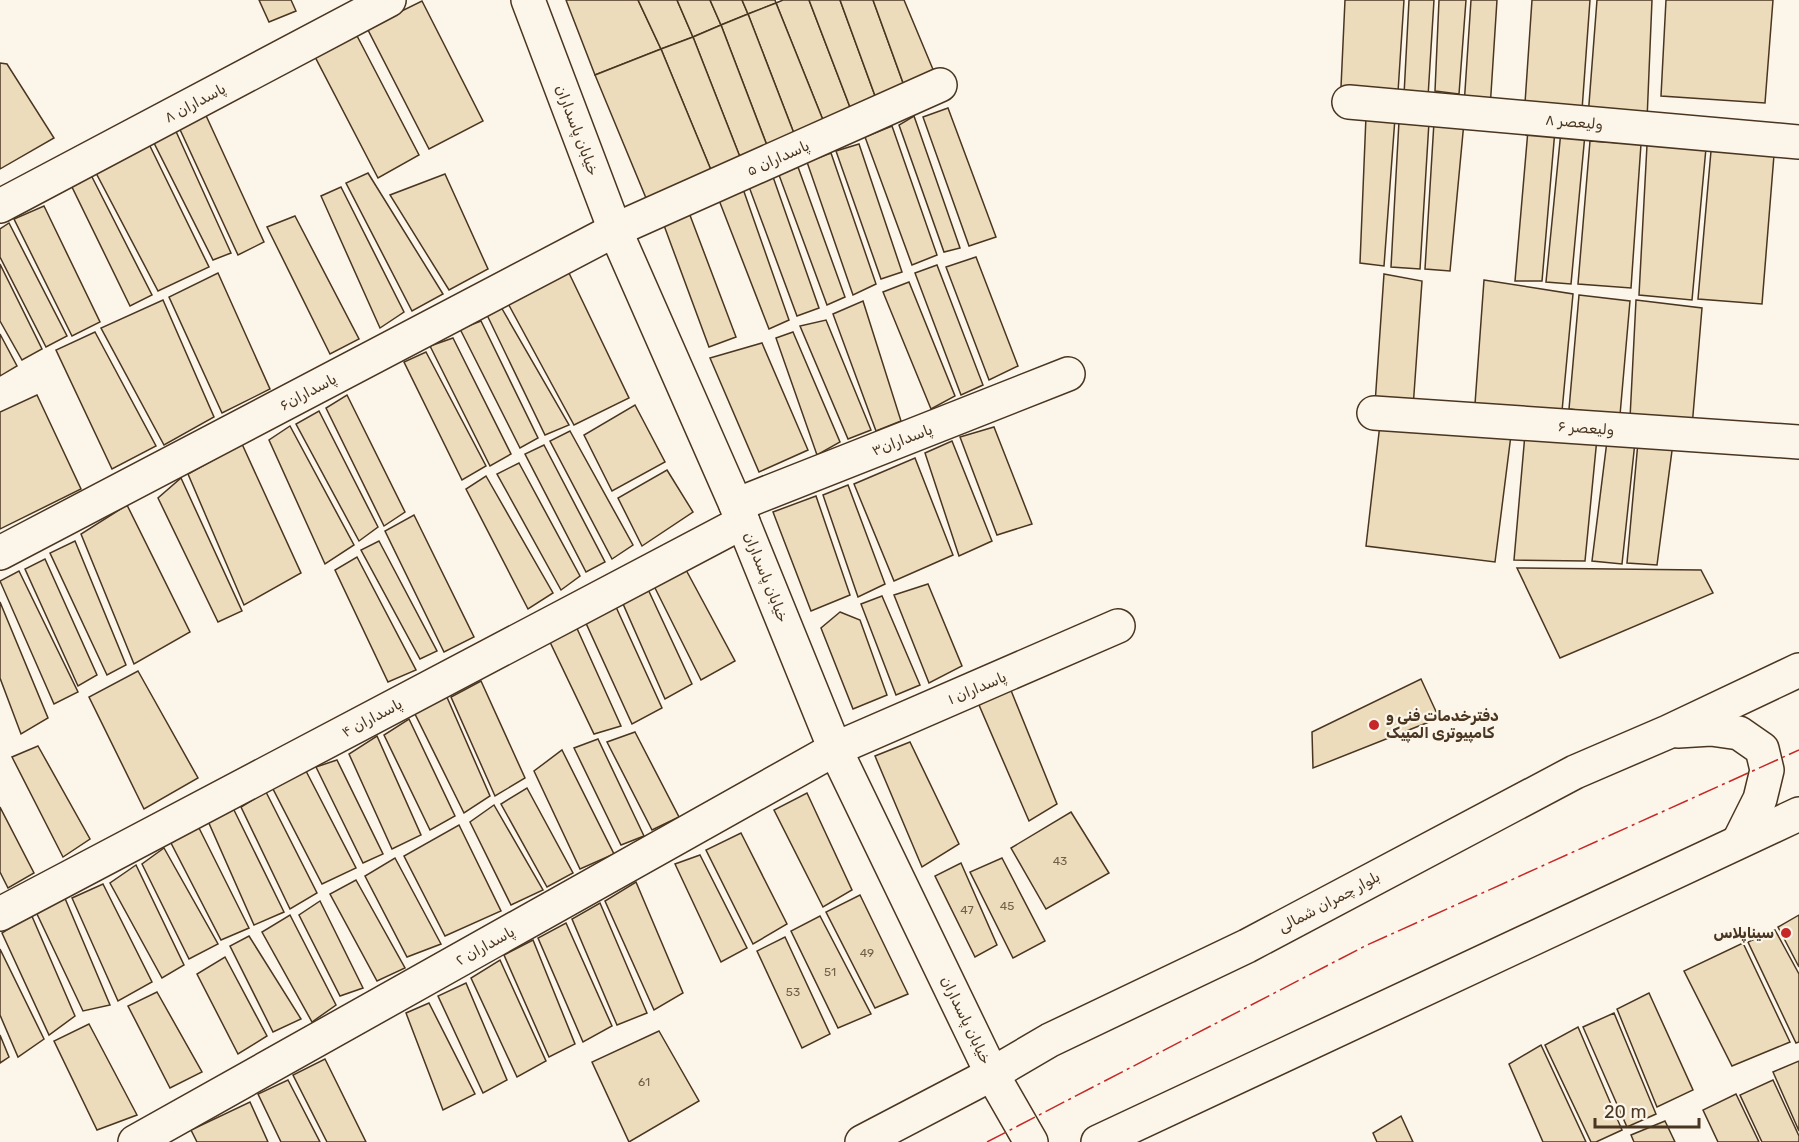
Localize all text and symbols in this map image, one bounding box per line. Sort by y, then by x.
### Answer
street label: پاسداران ۸ [161,79,229,128]
street label: خیابان پاسداران [551,82,603,178]
street label: ولیعصر ۸ [1544,111,1604,134]
street label: پاسداران ۵ [744,136,813,181]
street label: پاسداران۶ [277,370,340,415]
street label: ولیعصر ۶ [1557,417,1615,440]
street label: پاسداران۳ [869,420,935,461]
street label: خیابان پاسداران [739,529,792,625]
street label: پاسداران ۱ [945,668,1009,709]
street label: پاسداران ۴ [339,695,406,742]
place label: دفترخدمات فنی و کامپیوتری المپیک [1386,707,1499,743]
marker: دفترخدمات فنی و کامپیوتری المپیک [1367,718,1381,732]
house number: 43 [1053,854,1067,868]
street label: بلوار چمران شمالی [1275,868,1383,936]
house number: 45 [1000,899,1014,913]
house number: 47 [960,903,974,917]
street label: پاسداران ۲ [452,922,518,970]
place label: سیناپلاس [1714,924,1774,943]
marker: سیناپلاس [1779,926,1793,940]
house number: 49 [860,946,874,960]
house number: 51 [824,965,836,979]
street label: خیابان پاسداران [936,973,995,1067]
house number: 53 [786,985,800,999]
house number: 61 [638,1075,650,1089]
scale bar [1595,1091,1698,1129]
text: 20 m [1604,1101,1646,1123]

